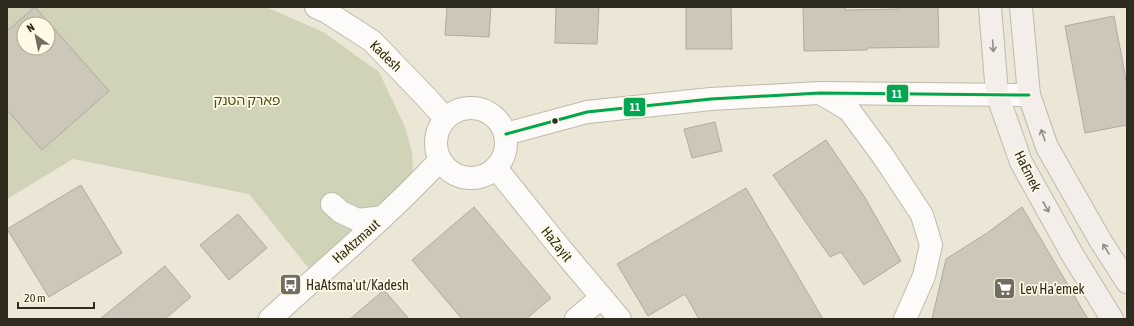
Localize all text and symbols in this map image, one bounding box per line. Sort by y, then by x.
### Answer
north arrow [16,16,56,56]
text: N [25,21,37,34]
street label: Kadesh [367,37,405,75]
one-way arrow [990,39,997,52]
line badge: 11 [886,84,909,103]
text: 11 [892,88,902,100]
park label: פארק הטנק [213,92,281,108]
line badge: 11 [623,97,646,117]
text: 11 [630,101,640,113]
unlabelled marker [550,116,560,126]
one-way arrow [1039,129,1046,142]
street label: HaEmek [1011,148,1045,194]
one-way arrow [1043,201,1050,213]
street label: HaAtzmaut [329,216,383,266]
street label: HaZayit [538,223,576,265]
one-way arrow [1102,244,1110,255]
bus stop icon: HaAtsma'ut/Kadesh [277,272,303,298]
supermarket icon: Lev Ha'emek [991,276,1017,302]
place label: HaAtsma'ut/Kadesh [306,277,409,293]
place label: Lev Ha'emek [1020,281,1085,297]
scale bar [18,284,94,310]
text: 20 m [24,291,46,305]

